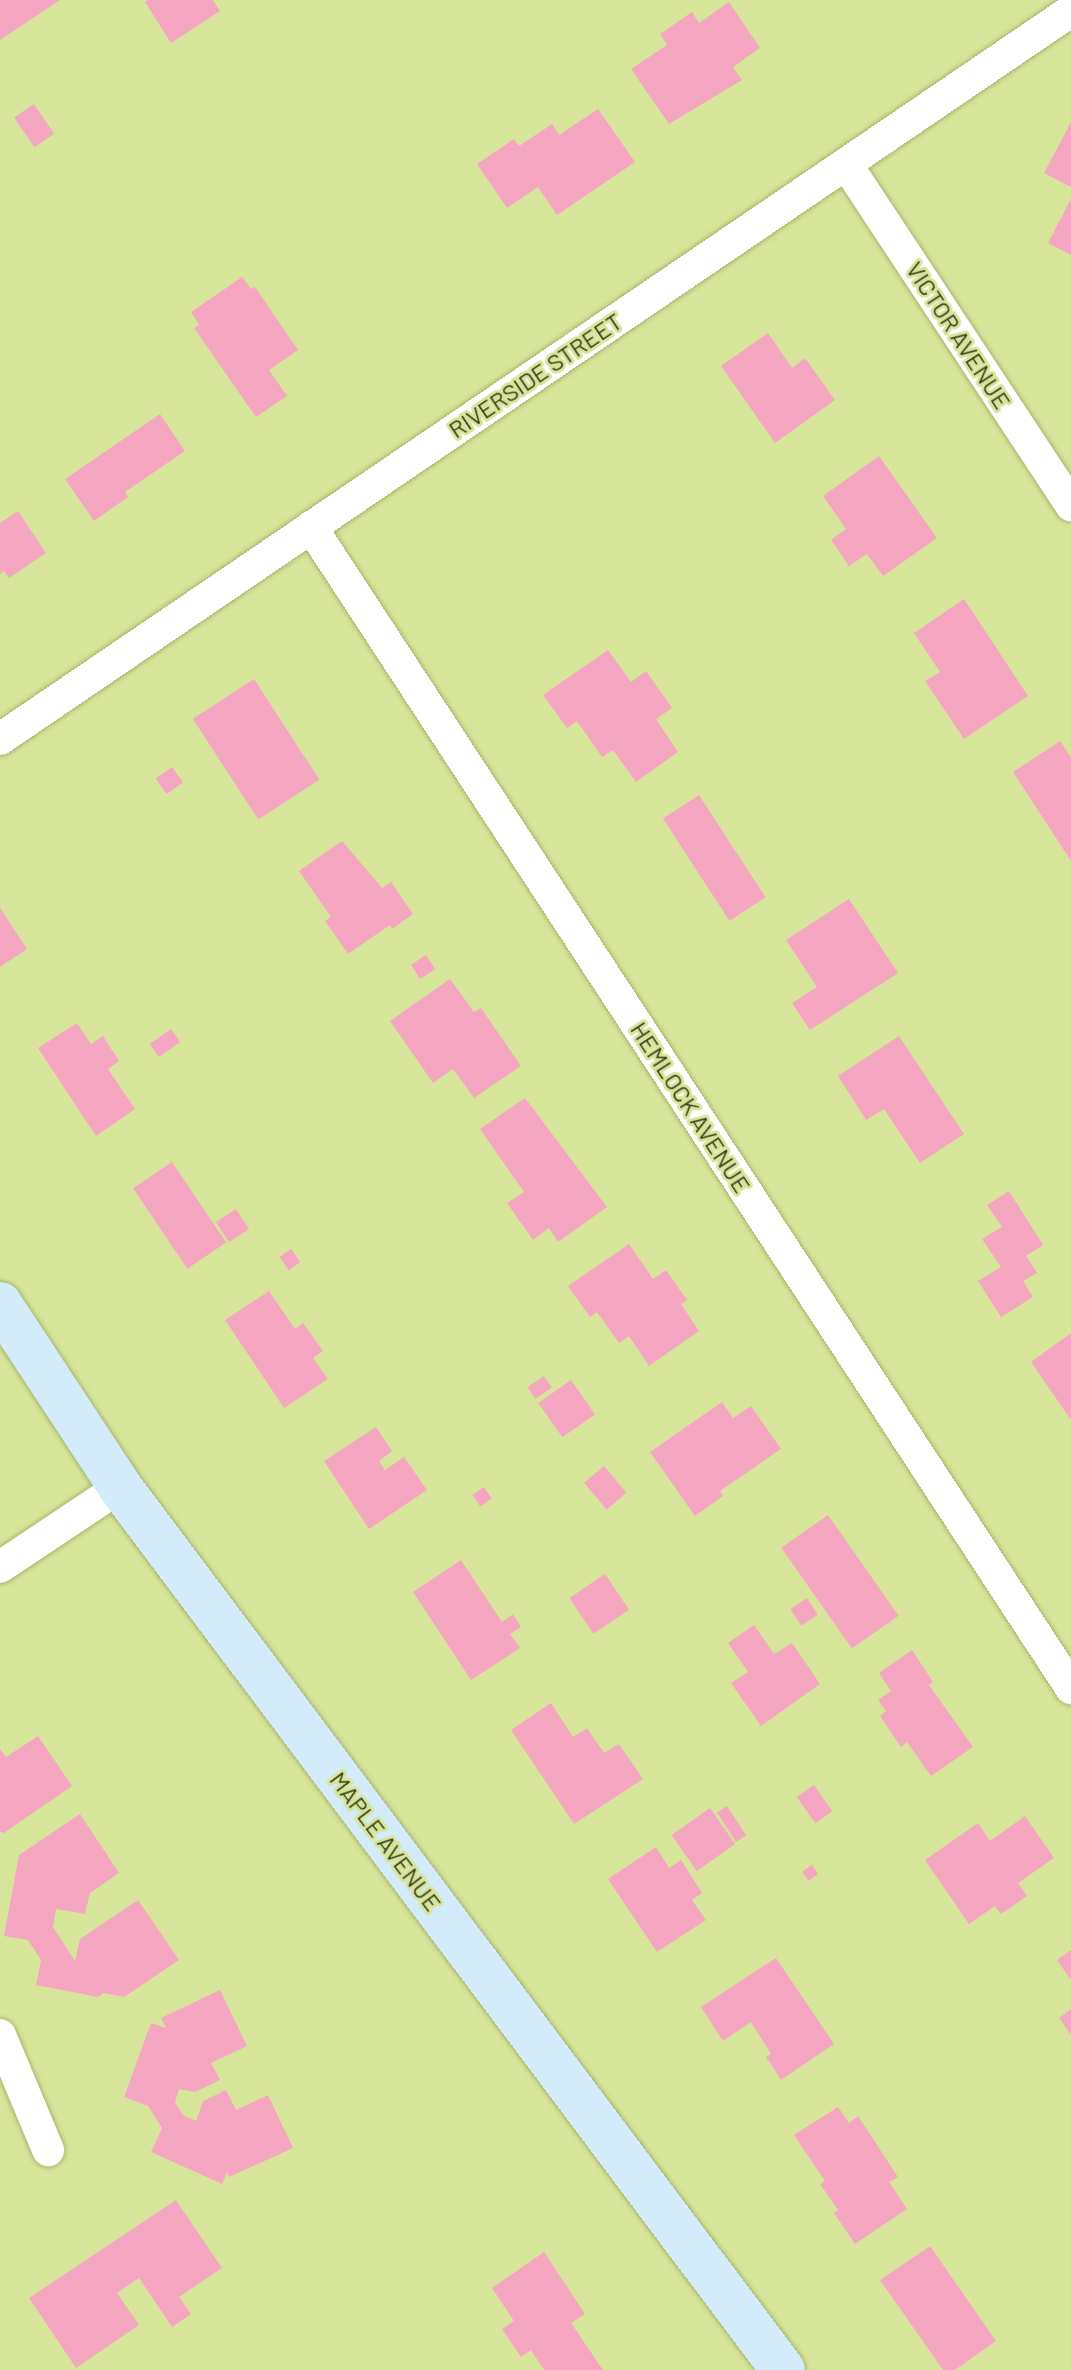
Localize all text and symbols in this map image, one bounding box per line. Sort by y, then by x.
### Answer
street label: VICTOR AVENUE [901,256,1017,414]
street label: RIVERSIDE STREET [443,306,627,444]
street label: HEMLOCK AVENUE [625,1016,757,1198]
street label: MAPLE AVENUE [324,1766,448,1916]

